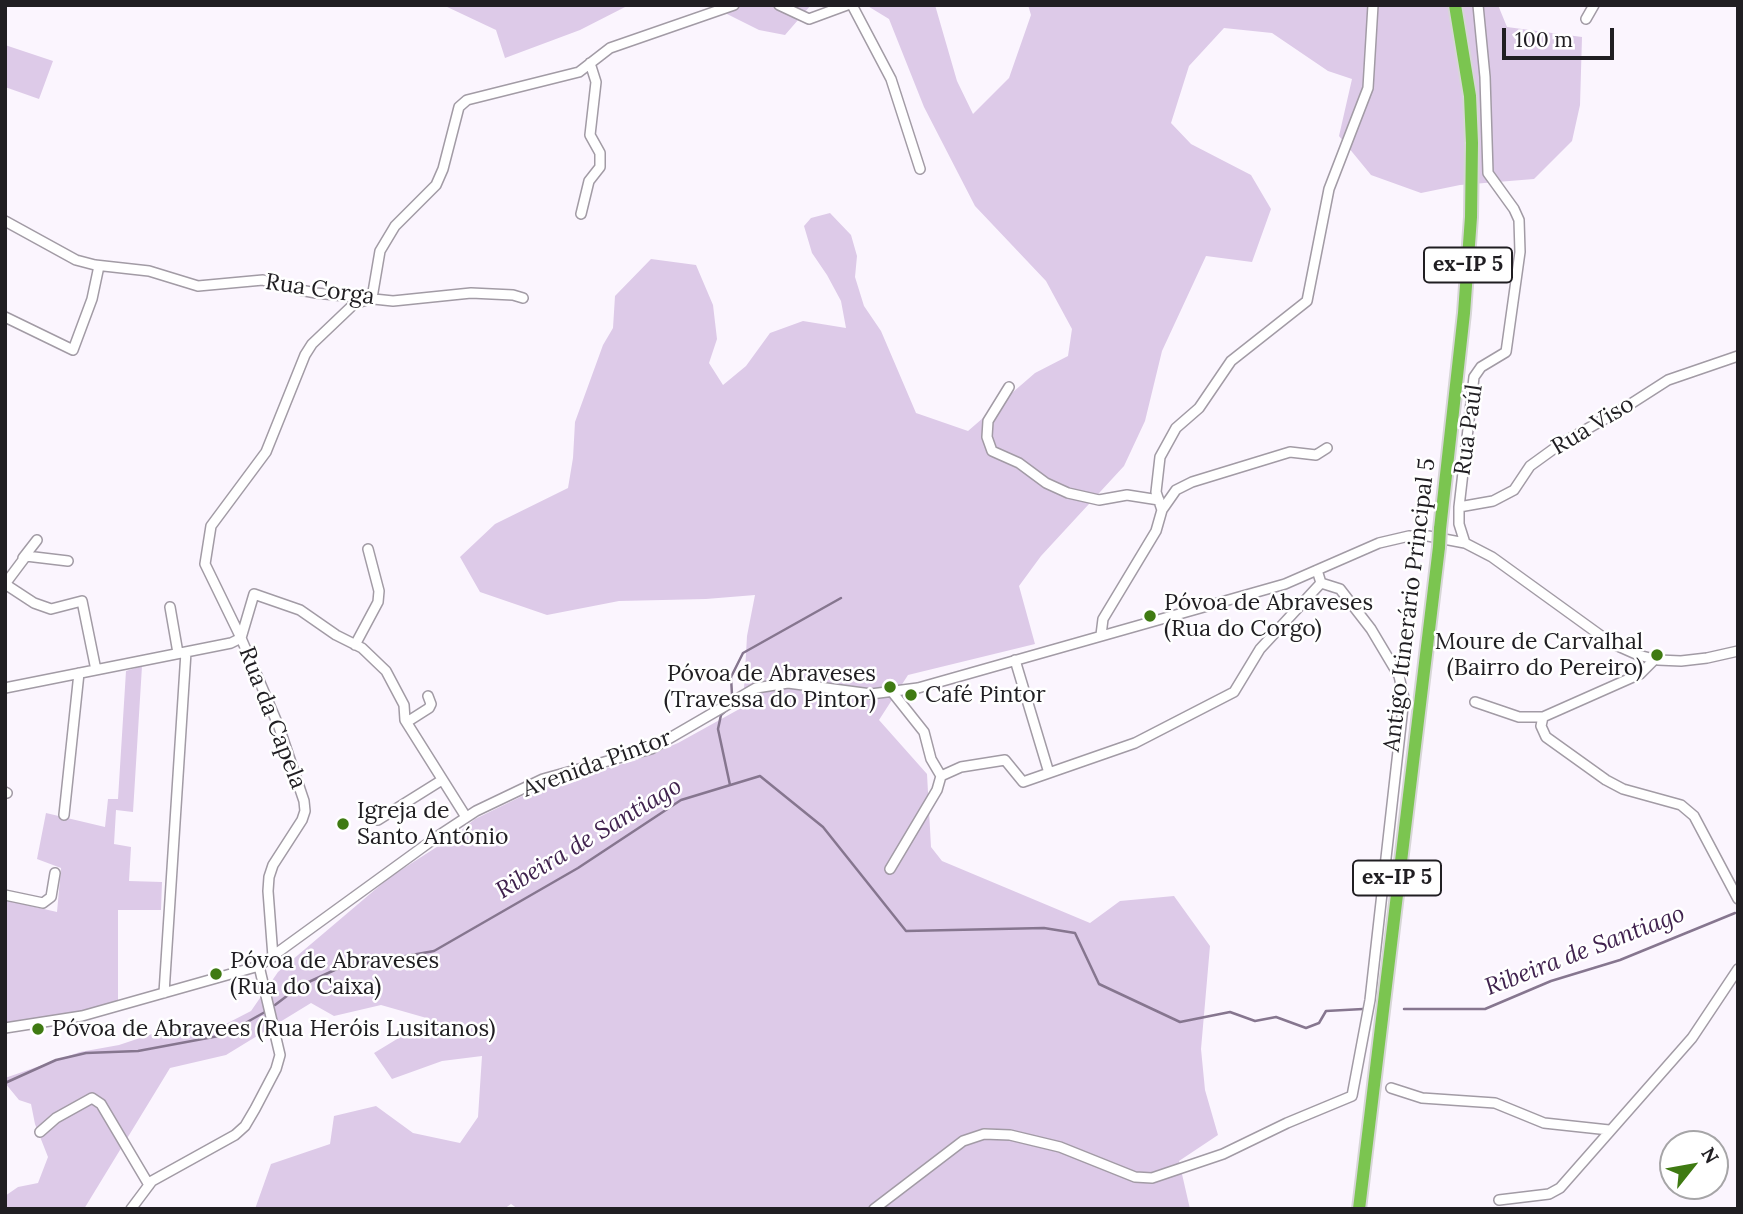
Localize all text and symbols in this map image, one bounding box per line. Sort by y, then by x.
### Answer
scale bar [1505,14,1617,58]
text: 100 m [1515,26,1573,53]
road number: ex-IP 5 [1424,247,1512,282]
street label: Rua Corga [264,269,376,311]
street label: Rua Paúl [1449,383,1489,477]
street label: Rua Viso [1547,391,1639,461]
street label: Antigo Itinerário Principal 5 [1378,457,1442,753]
place label: Póvoa de Abraveses (Rua do Corgo) [1164,589,1373,643]
marker: Póvoa de Abraveses (Rua do Corgo) [1142,608,1158,624]
place label: Moure de Carvalhal (Bairro do Pereiro) [1435,628,1643,682]
street label: Rua da Capela [232,643,312,793]
marker: Moure de Carvalhal (Bairro do Pereiro) [1649,647,1665,663]
place label: Póvoa de Abraveses (Travessa do Pintor) [664,660,876,714]
marker: Póvoa de Abraveses (Travessa do Pintor) [882,679,898,695]
place label: Café Pintor [925,681,1046,709]
marker: Café Pintor [903,687,919,703]
street label: Avenida Pintor [519,724,675,804]
water label: Ribeira de Santiago [491,772,687,906]
place label: Igreja de Santo António [357,797,508,851]
marker: Igreja de Santo António [335,816,351,832]
road number: ex-IP 5 [1353,860,1441,896]
water label: Ribeira de Santiago [1481,900,1689,1002]
place label: Póvoa de Abraveses (Rua do Caixa) [230,947,439,1001]
marker: Póvoa de Abraveses (Rua do Caixa) [208,966,224,982]
place label: Póvoa de Abravees (Rua Heróis Lusitanos) [52,1015,496,1043]
marker: Póvoa de Abravees (Rua Heróis Lusitanos) [30,1021,46,1037]
north arrow [1659,1130,1729,1200]
text: N [1696,1143,1724,1168]

